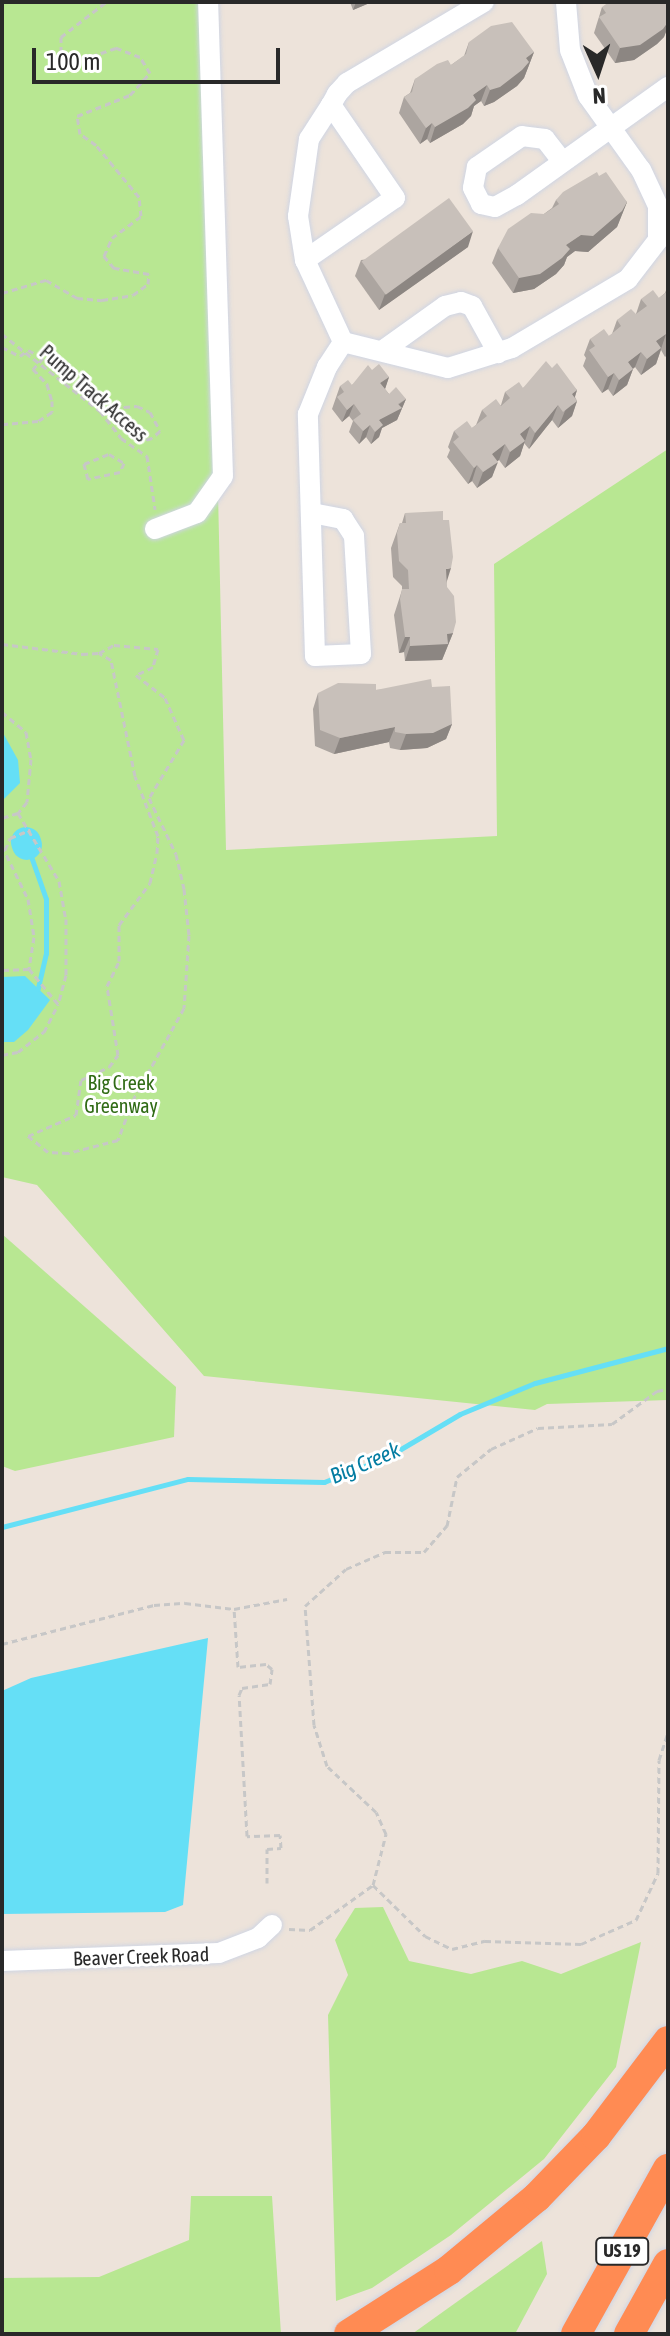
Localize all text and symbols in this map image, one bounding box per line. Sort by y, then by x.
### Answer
scale bar [36,32,284,82]
north arrow [558,32,638,112]
text: 100 m [46,48,100,75]
text: N [592,83,606,109]
street label: Pump Track Access [35,340,153,446]
park label: Big Creek Greenway [84,1071,158,1118]
water label: Big Creek [326,1436,404,1490]
street label: Beaver Creek Road [72,1942,210,1970]
road number: US 19 [594,2237,650,2265]

